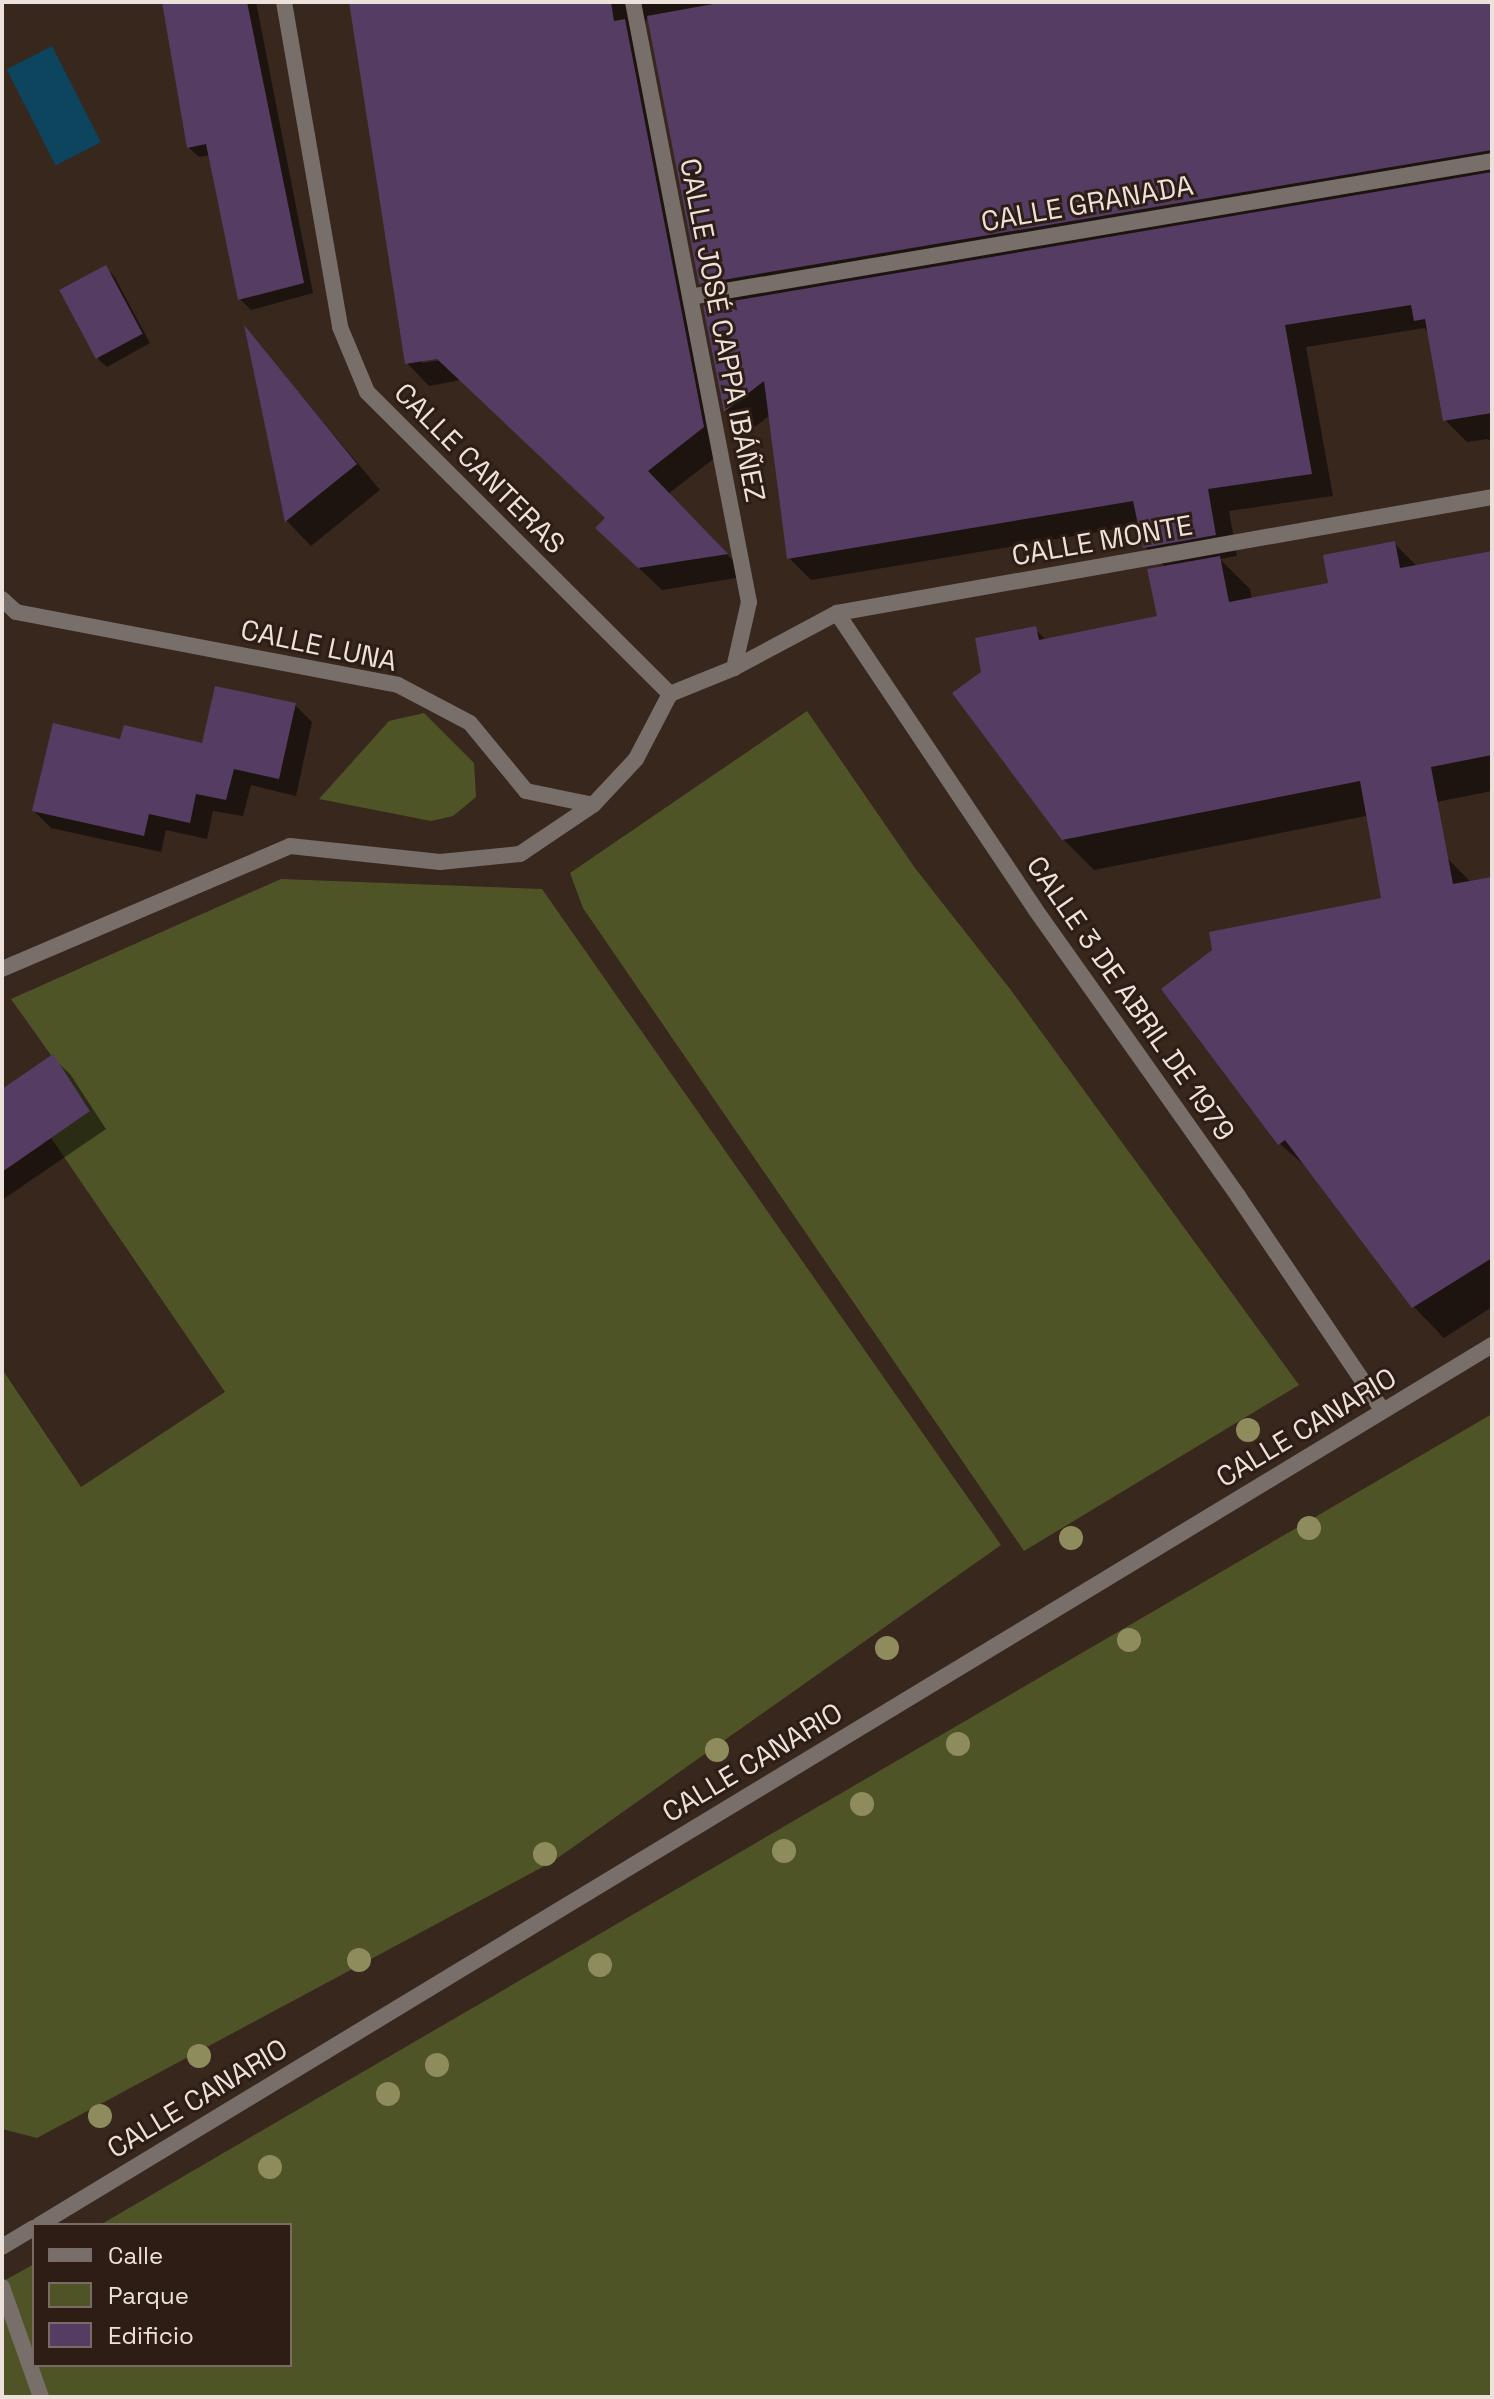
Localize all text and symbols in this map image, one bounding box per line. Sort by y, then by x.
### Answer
street label: CALLE JOSÉ CAPPA IBÁÑEZ [673,155,773,505]
street label: CALLE GRANADA [978,168,1196,238]
street label: CALLE CANTERAS [388,376,572,560]
street label: CALLE MONTE [1009,508,1195,572]
street label: CALLE LUNA [238,612,400,678]
street label: CALLE 3 DE ABRIL DE 1979 [1020,849,1242,1147]
street label: CALLE CANARIO [1210,1360,1402,1494]
street label: CALLE CANARIO [656,1695,848,1829]
street label: CALLE CANARIO [101,2031,293,2165]
legend [32,2223,292,2367]
text: Calle [108,2240,163,2271]
text: Parque [108,2280,189,2311]
text: Edificio [108,2320,194,2351]

